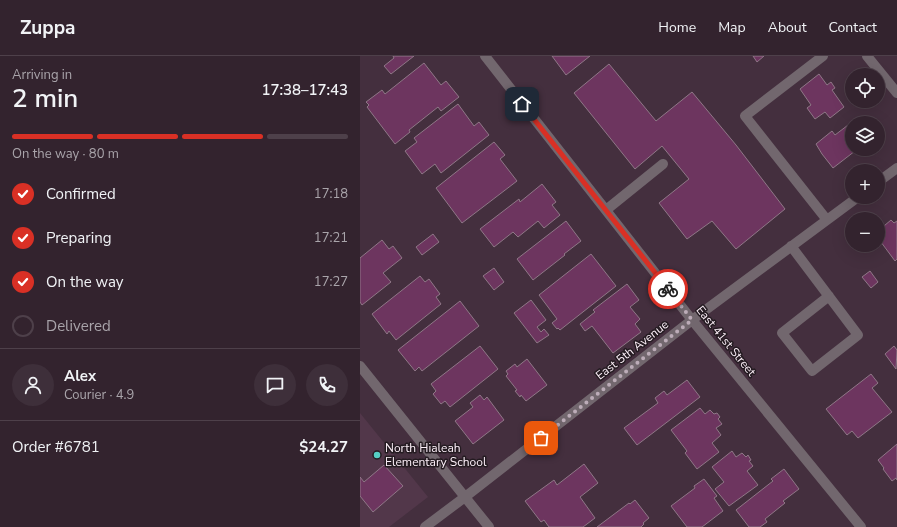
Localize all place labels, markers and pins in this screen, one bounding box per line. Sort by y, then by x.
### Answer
pin [505,87,539,121]
pin [524,421,558,455]
place label: North Hialeah Elementary School [385,440,487,470]
marker: North Hialeah Elementary School [372,450,382,460]

